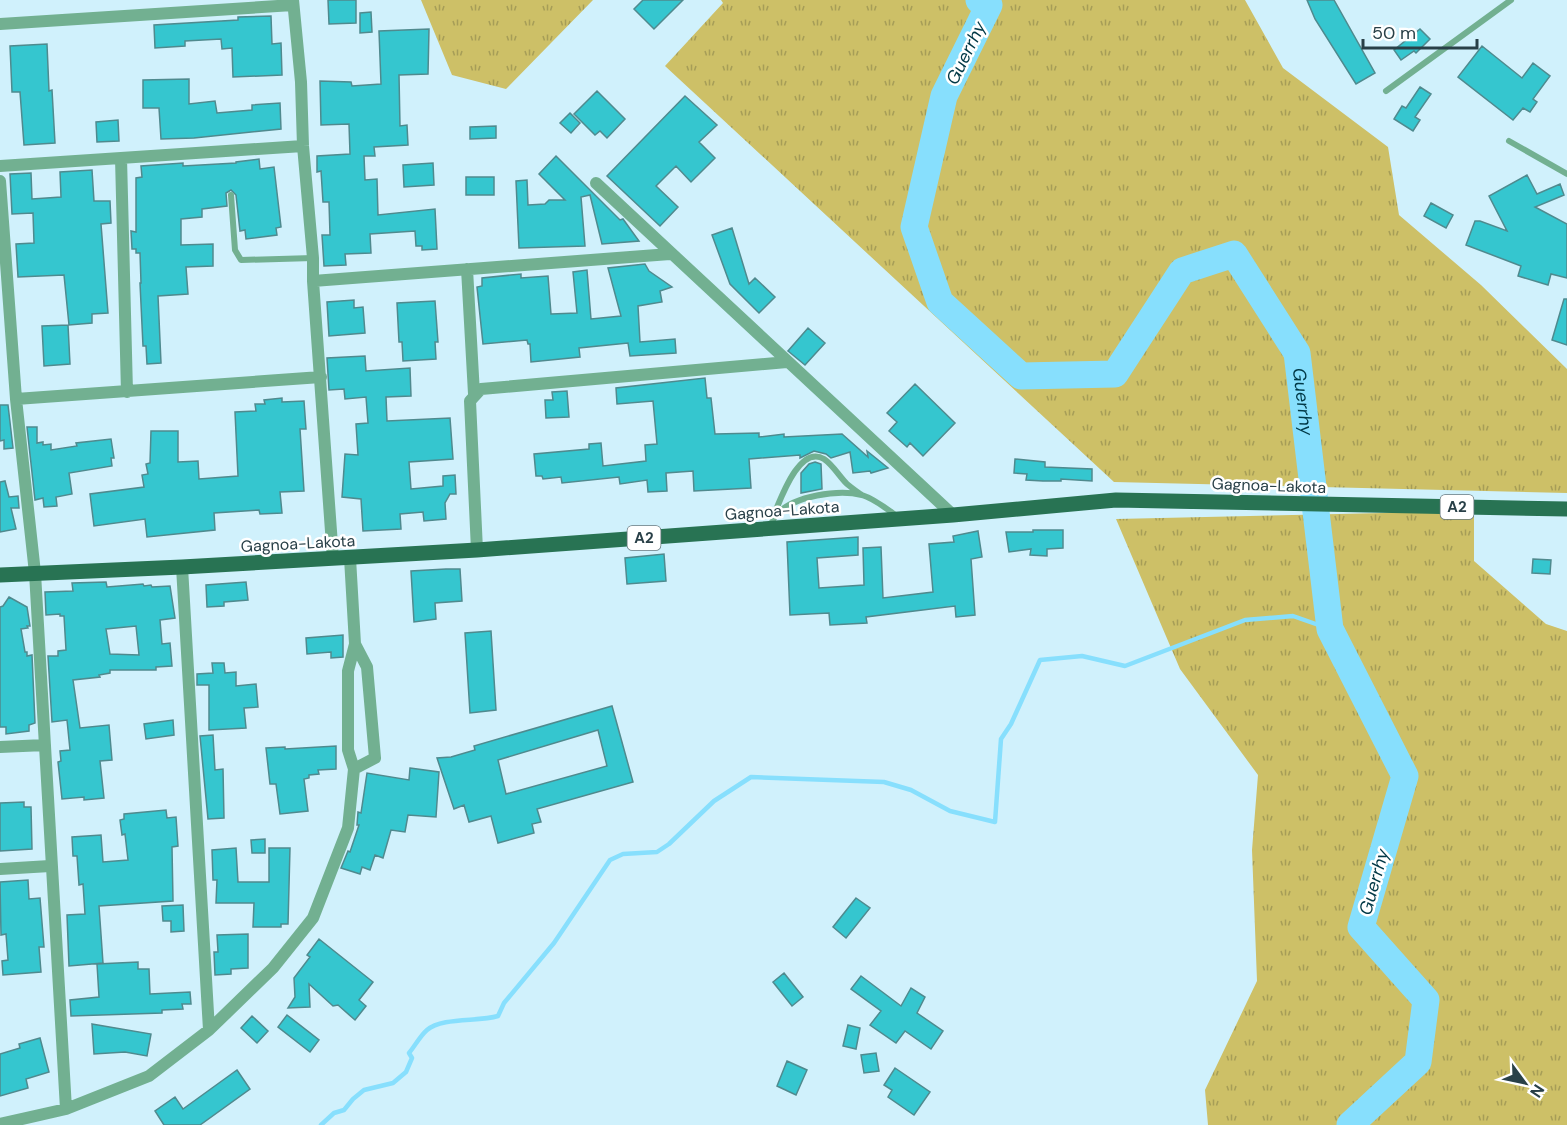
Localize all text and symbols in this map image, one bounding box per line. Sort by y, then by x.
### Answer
scale bar [1363,12,1477,50]
water label: Guerrhy [940,16,992,89]
text: 50 m [1372,21,1416,45]
water label: Guerrhy [1287,366,1319,438]
street label: Gagnoa-Lakota [1211,473,1327,498]
road number: A2 [1440,495,1474,519]
street label: Gagnoa-Lakota [724,496,840,525]
road number: A2 [628,526,660,550]
street label: Gagnoa-Lakota [240,530,356,557]
water label: Guerrhy [1353,845,1395,918]
north arrow [1495,1053,1555,1113]
text: N [1525,1080,1549,1102]

